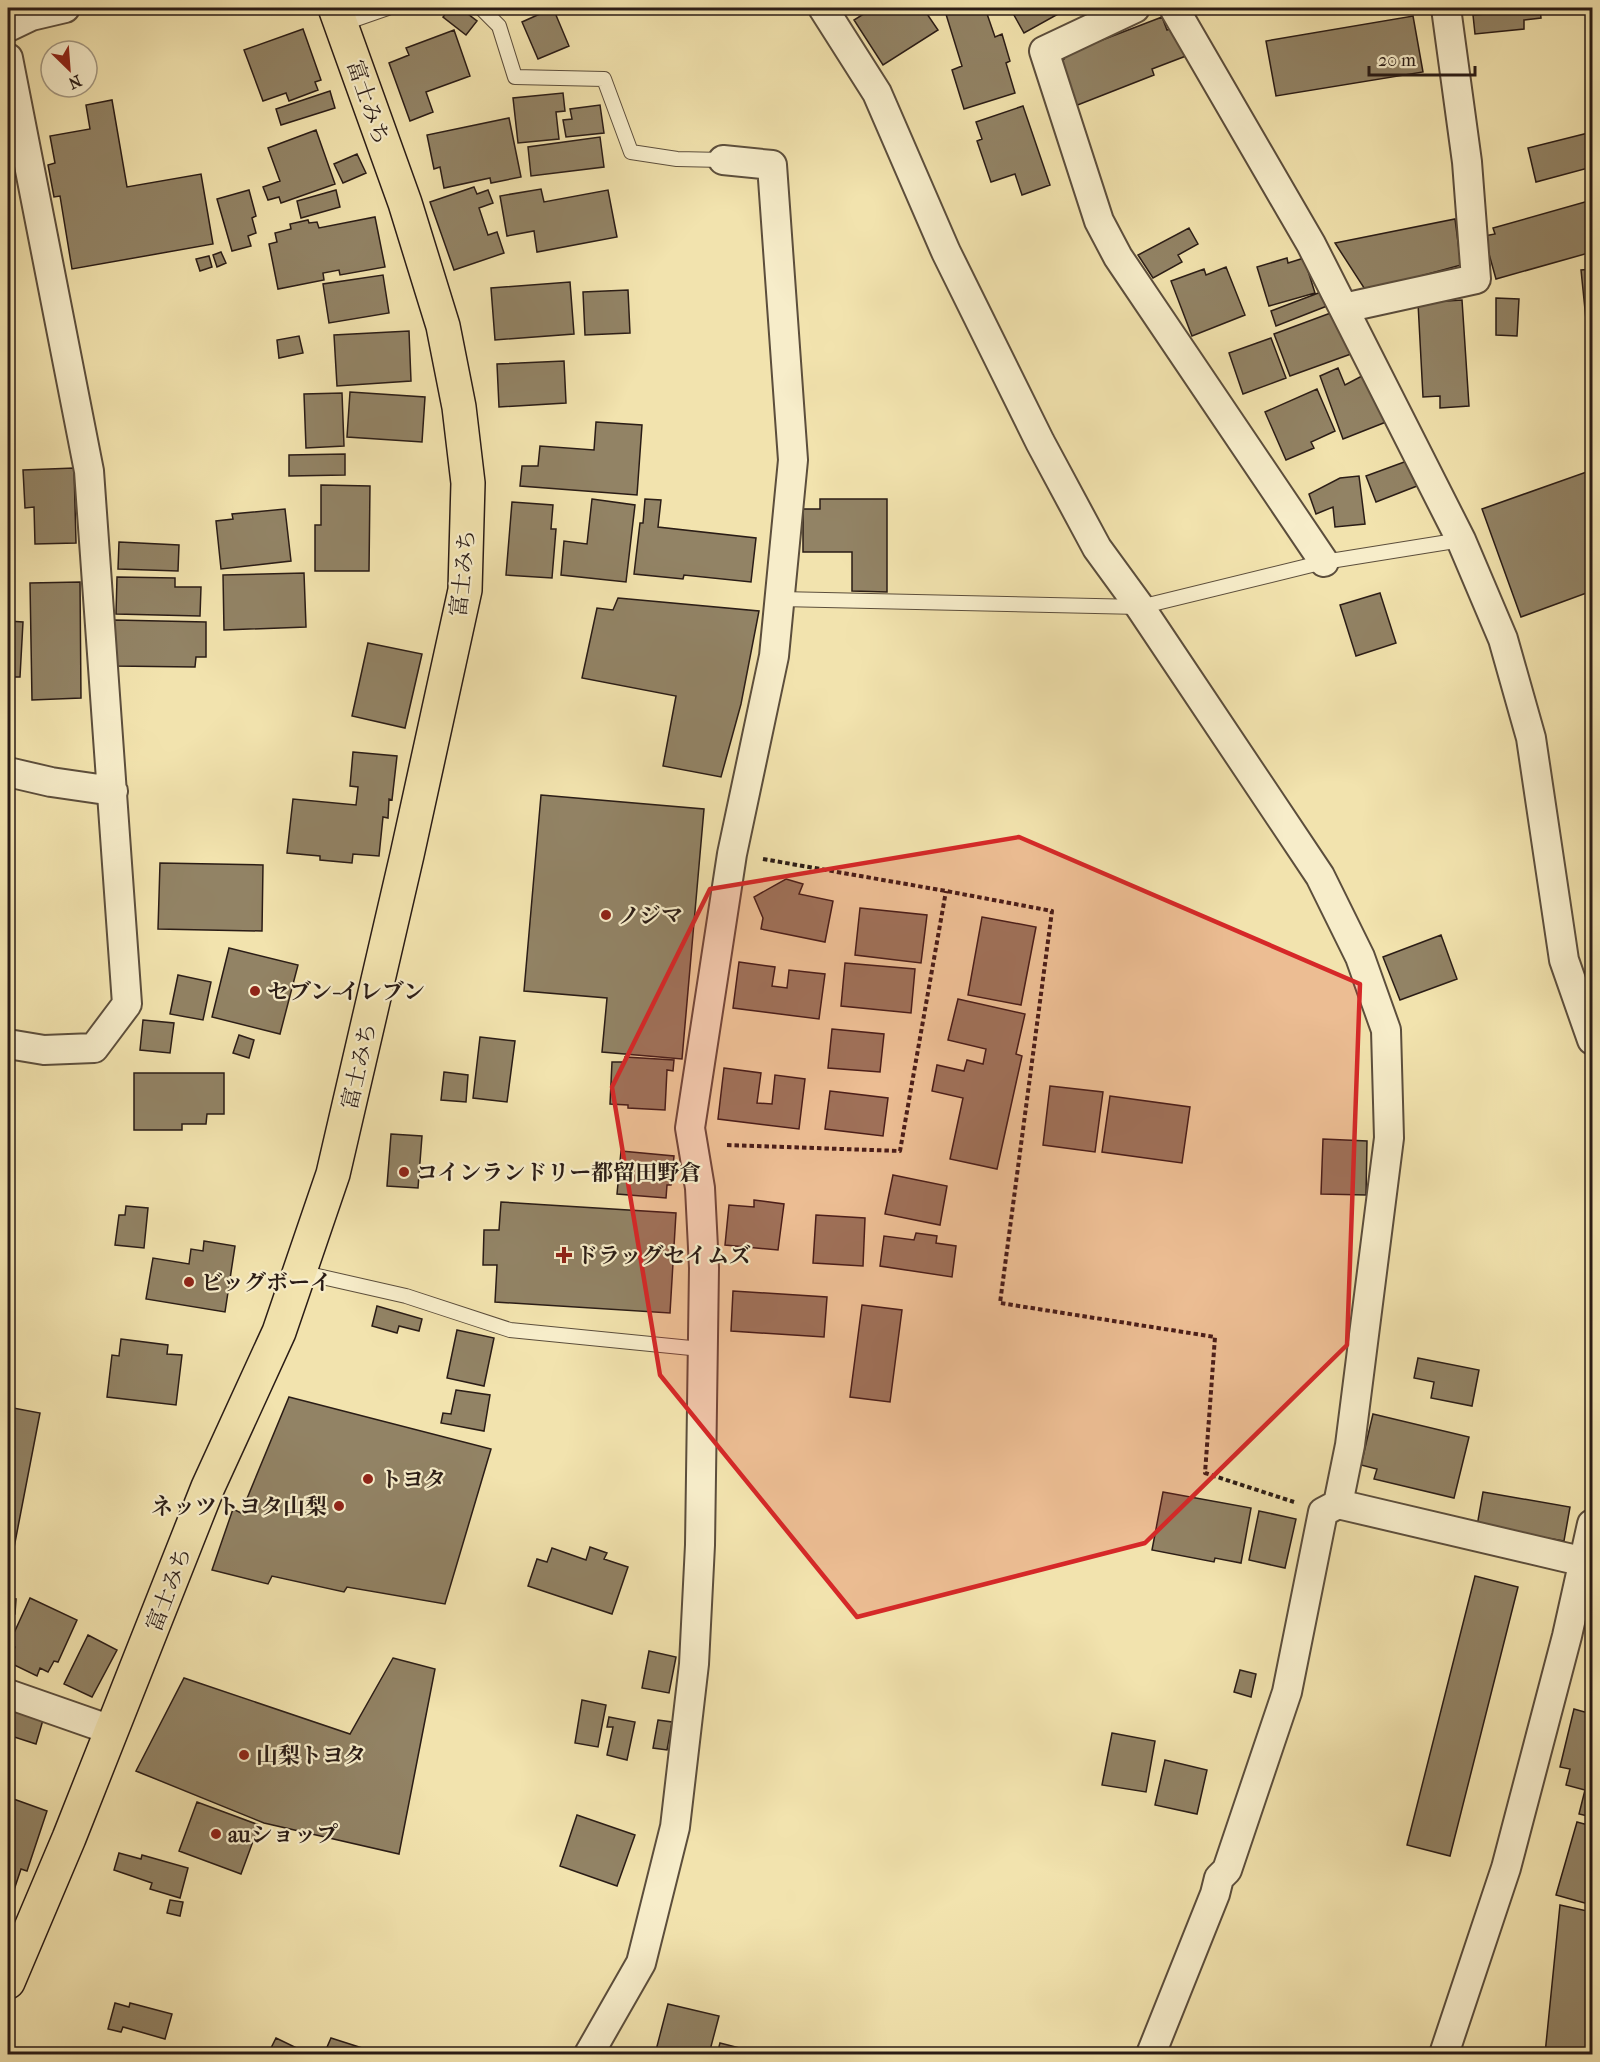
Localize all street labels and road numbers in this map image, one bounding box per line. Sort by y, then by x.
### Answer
street label: 富士みち [341,56,395,148]
street label: 富士みち [445,528,481,618]
street label: 富士みち [336,1020,382,1112]
street label: 富士みち [141,1544,197,1635]

